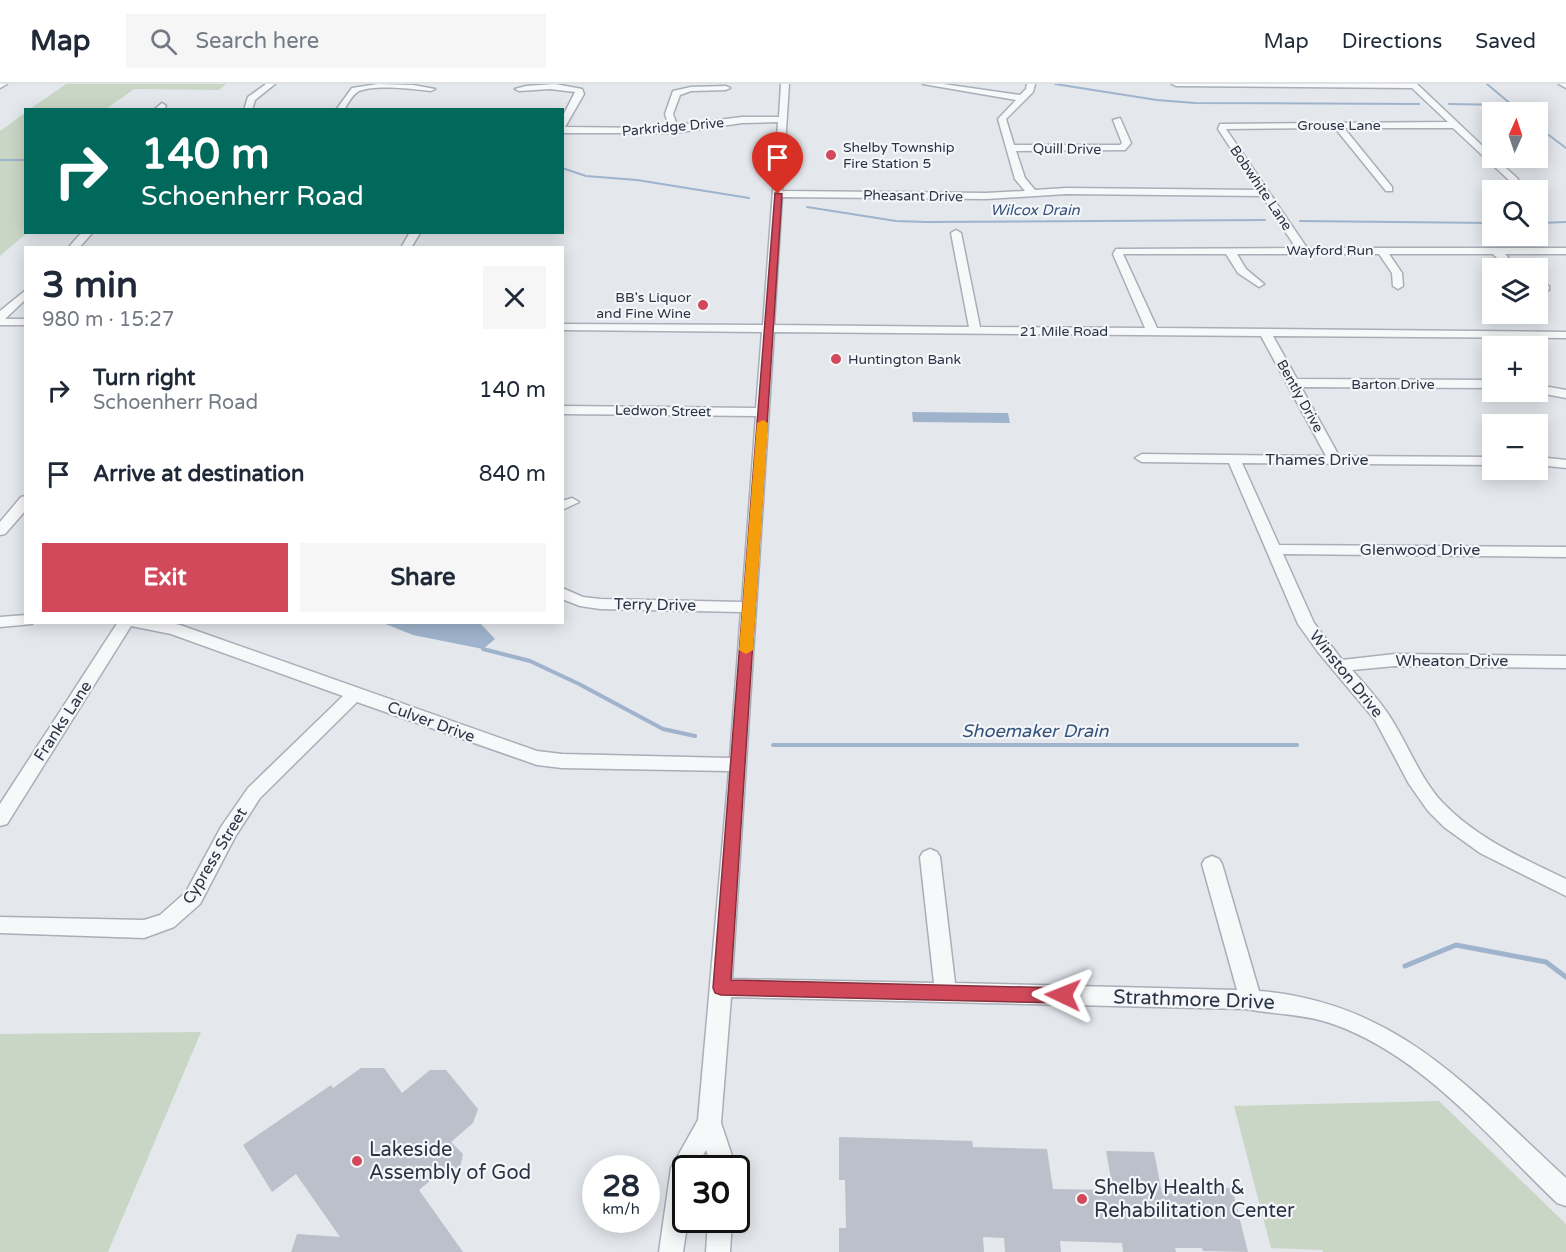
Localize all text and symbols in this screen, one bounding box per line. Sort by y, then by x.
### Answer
search box [126,14,546,68]
text: Map [30,24,90,58]
icon: search [147,25,180,58]
text: Search here [195,28,319,54]
text: Map [1263,29,1309,54]
text: Directions [1342,29,1442,54]
text: Saved [1475,29,1536,54]
north arrow [1482,102,1548,168]
map controls [1482,102,1548,480]
street label: Parkridge Drive [621,114,725,140]
street label: Grouse Lane [1297,117,1381,134]
text: 140 m [141,129,270,180]
icon: right [42,132,120,210]
pin [752,132,803,194]
place label: Shelby Township Fire Station 5 [843,139,955,172]
street label: Quill Drive [1033,140,1101,158]
icon: arrive [761,141,794,174]
street label: Bobwhite Lane [1226,142,1296,234]
marker: Shelby Township Fire Station 5 [824,148,838,162]
text: Schoenherr Road [141,180,364,213]
button: search [1482,180,1548,246]
street label: Pheasant Drive [863,187,963,205]
water label: Wilcox Drain [990,201,1081,219]
street label: Wayford Run [1287,242,1373,259]
button: layers [1482,258,1548,324]
text: 3 min [42,264,138,307]
button: close [483,266,546,329]
place label: BB's Liquor and Fine Wine [596,289,692,322]
marker: BB's Liquor and Fine Wine [696,298,710,312]
text: 980 m · 15:27 [42,308,174,332]
street label: 21 Mile Road [1020,323,1108,340]
button: + [1482,336,1548,402]
place label: Huntington Bank [848,351,961,368]
marker: Huntington Bank [829,352,843,366]
street label: Bently Drive [1273,357,1327,435]
text: Turn right [93,365,195,391]
icon: right [42,374,75,407]
street label: Barton Drive [1351,376,1435,393]
text: 140 m [479,377,546,403]
text: Schoenherr Road [93,391,258,415]
street label: Ledwon Street [615,402,712,420]
button: − [1482,414,1548,480]
street label: Thames Drive [1265,450,1369,470]
icon: arrive [42,458,75,491]
text: Arrive at destination [93,461,304,487]
text: 840 m [479,461,546,487]
street label: Glenwood Drive [1360,540,1480,560]
button: Exit [42,543,288,612]
button: Share [300,543,546,612]
street label: Terry Drive [614,594,696,616]
street label: Winston Drive [1305,626,1387,722]
street label: Wheaton Drive [1396,651,1508,671]
street label: Franks Lane [30,677,96,765]
street label: Culver Drive [384,697,478,747]
water label: Shoemaker Drain [962,720,1109,742]
street label: Cypress Street [178,804,252,908]
position arrow [1031,963,1095,1027]
street label: Strathmore Drive [1113,985,1275,1015]
place label: Lakeside Assembly of God [369,1138,531,1185]
marker: Lakeside Assembly of God [350,1154,364,1168]
speed limit sign: 30 [672,1155,750,1233]
text: 28 [602,1168,640,1205]
place label: Shelby Health & Rehabilitation Center [1094,1176,1295,1223]
marker: Shelby Health & Rehabilitation Center [1075,1192,1089,1206]
text: km/h [602,1200,640,1218]

